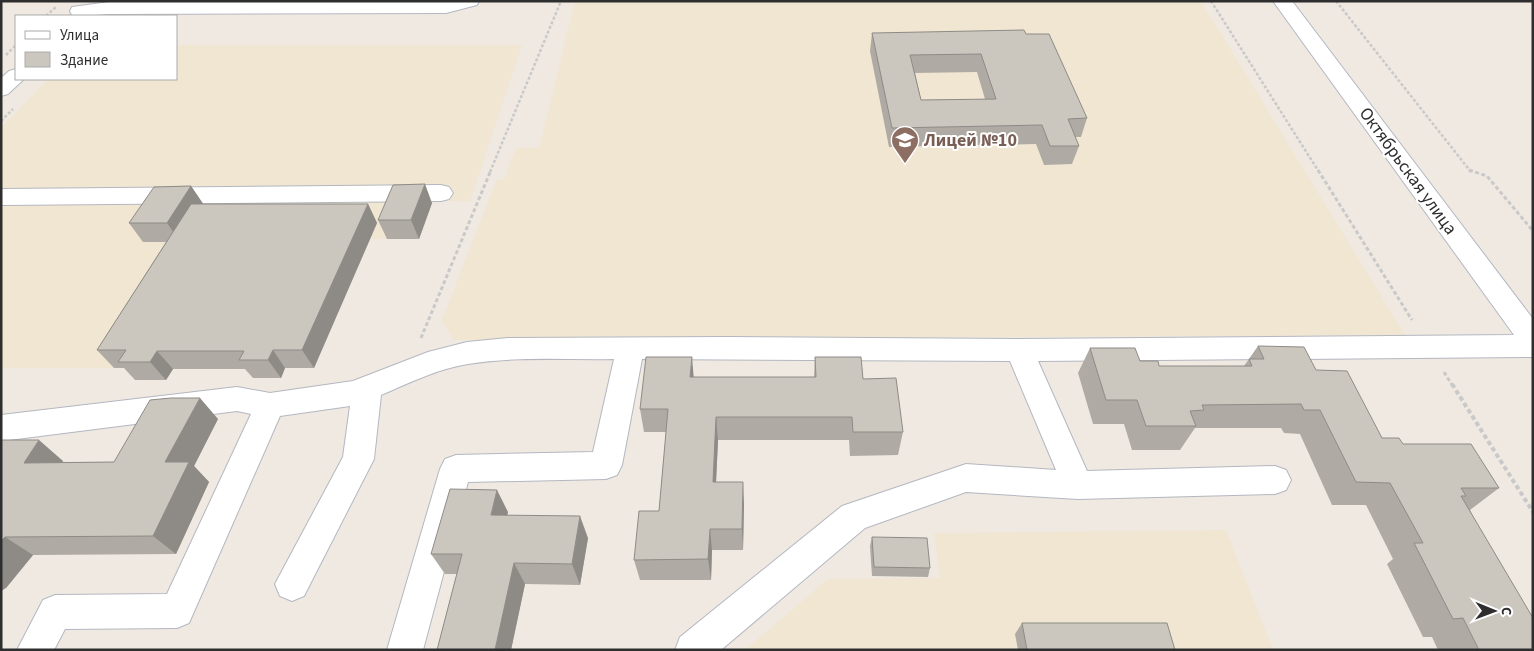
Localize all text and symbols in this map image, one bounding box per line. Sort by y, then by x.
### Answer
legend [15,15,178,80]
text: Улица [60,25,99,46]
text: Здание [60,50,108,71]
street label: Октябрьская улица [1353,102,1463,240]
school or university icon: Лицей №10 [890,125,920,164]
place label: Лицей №10 [923,128,1017,153]
north arrow [1469,586,1519,636]
text: С [1496,607,1516,615]

